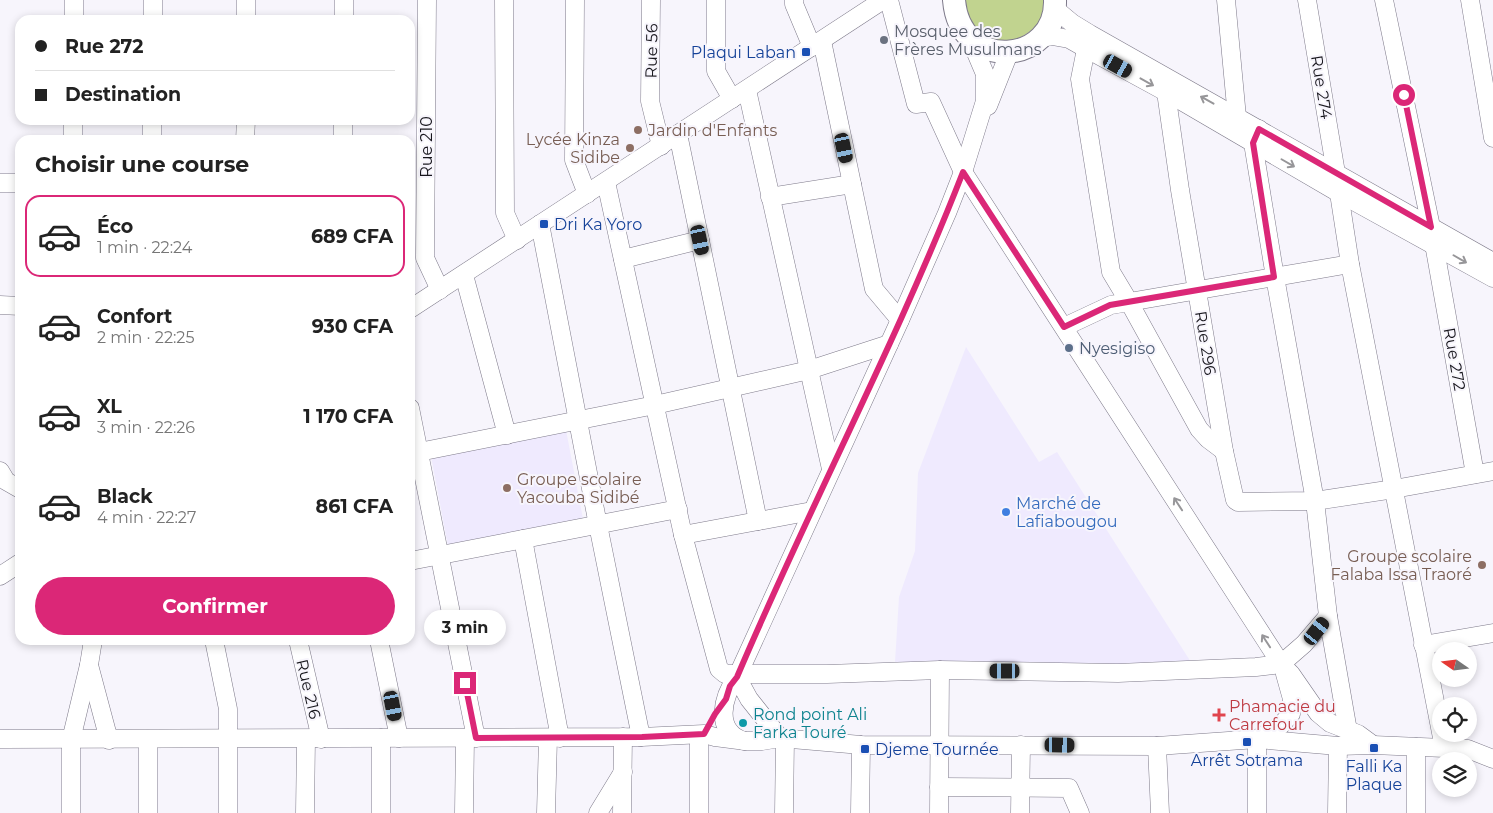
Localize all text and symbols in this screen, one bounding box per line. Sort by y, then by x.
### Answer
place label: Mosquee des Frères Musulmans [894,22,1042,59]
street label: Rue 56 [642,23,661,79]
marker: Mosquee des Frères Musulmans [878,34,890,46]
text: Rue 272 [65,35,144,58]
place label: Plaqui Laban [691,43,796,62]
marker: Plaqui Laban [800,46,812,58]
car [1101,52,1134,80]
street label: Rue 274 [1307,54,1336,121]
one-way arrow [1139,78,1154,87]
text: Destination [65,83,181,106]
route start [1393,84,1415,106]
one-way arrow [1200,95,1215,105]
street label: Rue 210 [417,116,436,178]
place label: Jardin d'Enfants [647,121,777,140]
marker: Jardin d'Enfants [632,124,644,136]
place label: Lycée Kinza Sidibe [526,130,620,167]
car [833,132,854,164]
marker: Lycée Kinza Sidibe [624,142,636,154]
text: Choisir une course [35,151,249,178]
one-way arrow [1280,159,1294,169]
icon: car [37,214,82,259]
text: Éco [97,215,133,238]
place label: Dri Ka Yoro [554,215,642,234]
marker: Dri Ka Yoro [538,218,550,230]
car [689,224,710,256]
text: 689 CFA [311,225,393,248]
text: 1 min · 22:24 [97,238,192,257]
one-way arrow [1453,255,1467,265]
icon: car [37,304,82,349]
text: Confort [97,305,172,328]
street label: Rue 296 [1191,310,1220,377]
text: 930 CFA [312,315,393,338]
street label: Rue 272 [1440,326,1469,392]
text: 2 min · 22:25 [97,328,195,347]
place label: Nyesigiso [1079,339,1155,358]
marker: Nyesigiso [1063,342,1075,354]
icon: car [37,394,82,439]
text: XL [97,395,122,418]
text: 1 170 CFA [303,405,393,428]
text: 3 min · 22:26 [97,418,195,437]
place label: Groupe scolaire Yacouba Sidibé [517,470,642,507]
marker: Groupe scolaire Yacouba Sidibé [501,482,513,494]
icon: car [37,484,82,529]
text: Black [97,485,153,508]
place label: Marché de Lafiabougou [1016,494,1117,531]
text: 861 CFA [316,495,393,518]
one-way arrow [1173,497,1183,511]
marker: Marché de Lafiabougou [1000,506,1012,518]
text: 4 min · 22:27 [97,508,196,527]
place label: Groupe scolaire Falaba Issa Traoré [1330,547,1472,584]
marker: Groupe scolaire Falaba Issa Traoré [1476,559,1488,571]
button: Confirmer [35,577,395,635]
callout: 3 min [424,610,506,646]
car [1301,615,1332,647]
text: 3 min [442,618,488,637]
one-way arrow [1261,634,1271,648]
north arrow [1432,642,1478,688]
map controls [1432,642,1477,797]
street label: Rue 216 [292,657,325,721]
car [990,664,1020,679]
route end [454,672,476,694]
car [382,690,403,722]
place label: Phamacie du Carrefour [1229,697,1336,734]
button: locate [1432,697,1477,742]
place label: Rond point Ali Farka Touré [753,705,867,742]
marker: Phamacie du Carrefour [1213,709,1225,721]
marker: Rond point Ali Farka Touré [737,717,749,729]
marker: Arrêt Sotrama [1241,736,1253,748]
car [1044,737,1075,753]
place label: Djeme Tournée [875,740,999,759]
marker: Falli Ka Plaque [1368,742,1380,754]
marker: Djeme Tournée [859,743,871,755]
place label: Arrêt Sotrama [1191,751,1303,770]
button: layers [1432,752,1477,797]
place label: Falli Ka Plaque [1346,757,1402,794]

